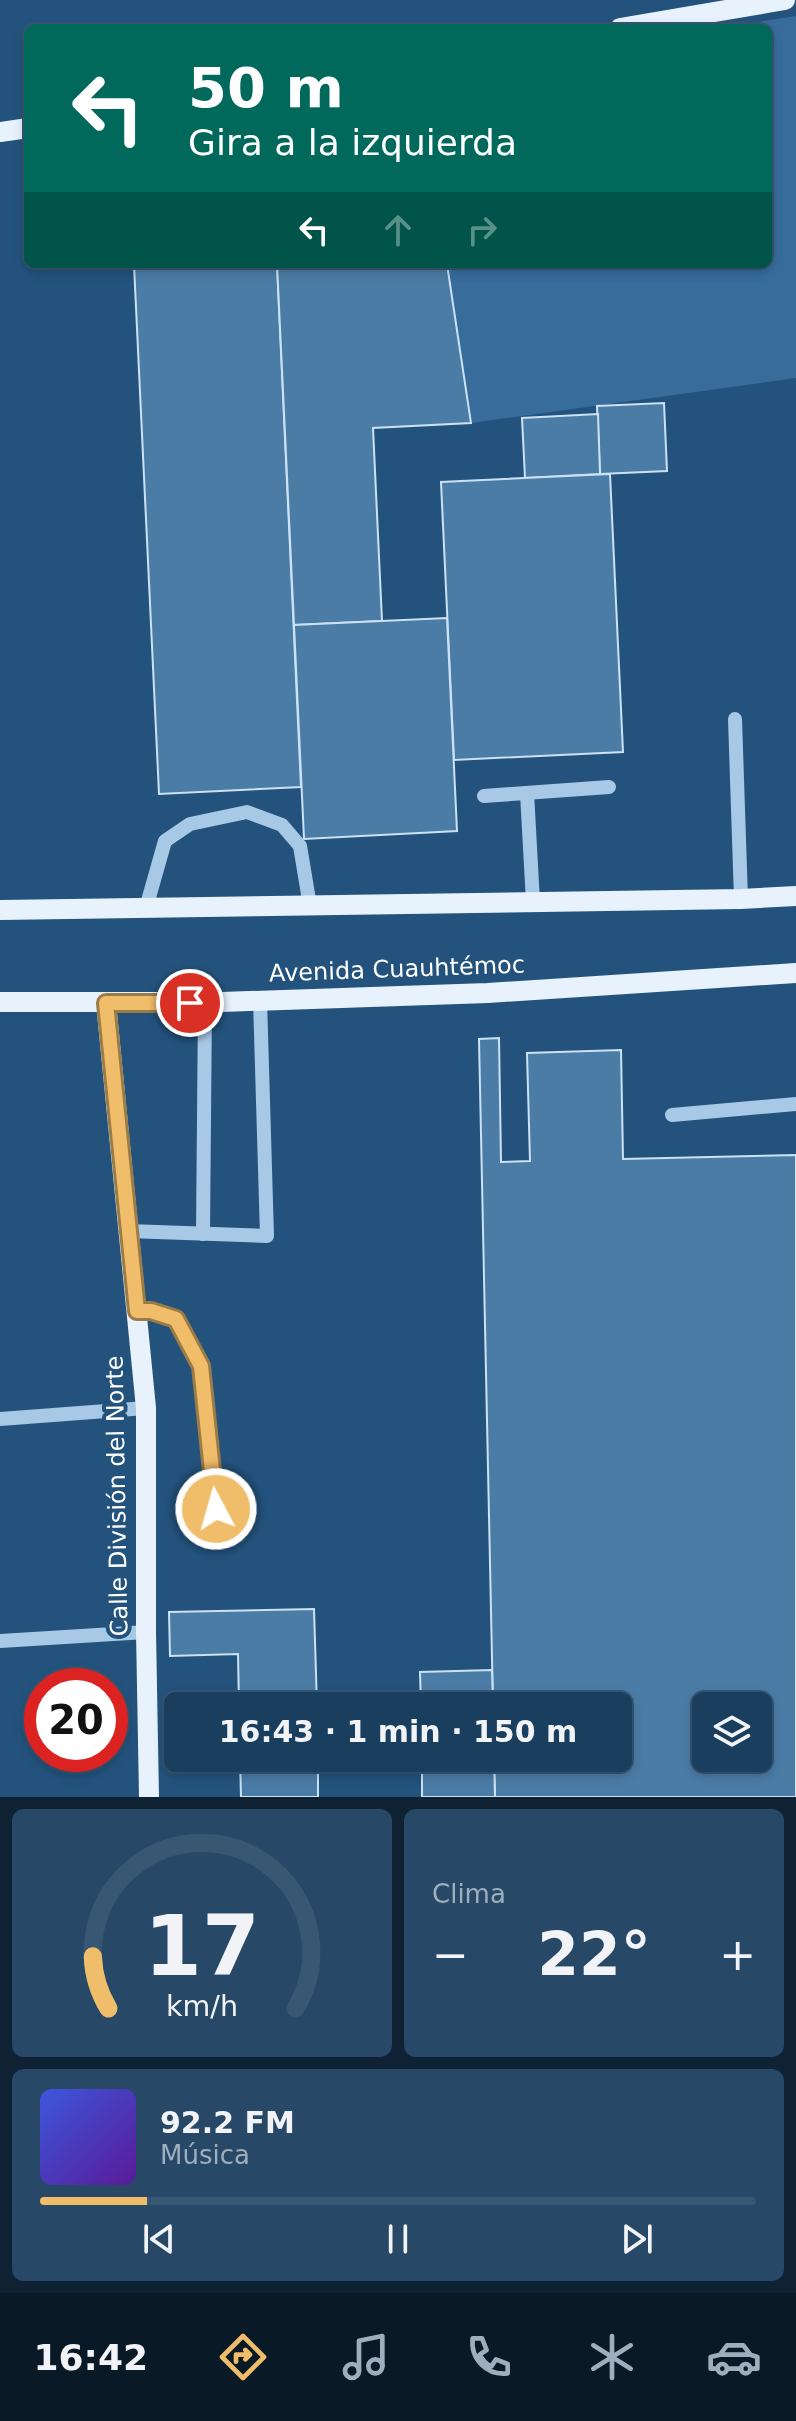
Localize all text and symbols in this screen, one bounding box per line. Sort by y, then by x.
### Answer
text: 50 m [188,55,344,120]
icon: left [56,56,160,160]
text: Gira a la izquierda [188,122,517,163]
icon: left [292,208,336,252]
icon: ahead [376,208,420,252]
icon: right [460,208,504,252]
street label: Avenida Cuauhtémoc [269,951,525,987]
pin [156,969,224,1037]
icon: arrive [168,981,212,1025]
street label: Calle División del Norte [101,1355,133,1637]
position arrow [174,1467,258,1551]
speed limit sign: 20 [24,1668,128,1772]
map controls [692,1692,772,1772]
button: layers [692,1692,772,1772]
text: 16:43 · 1 min · 150 m [219,1714,577,1749]
text: Clima [432,1879,506,1909]
text: 17 [144,1898,260,1995]
text: 22° [537,1919,651,1989]
text: − [432,1929,469,1980]
text: + [719,1929,756,1980]
text: km/h [166,1989,238,2023]
text: 92.2 FM [160,2105,295,2140]
text: Música [160,2140,250,2170]
icon: previous [137,2217,181,2261]
icon: pause [376,2217,420,2261]
icon: next [615,2217,659,2261]
icon: directions [215,2329,271,2385]
icon: music [338,2329,394,2385]
icon: phone [461,2329,517,2385]
icon: climate [584,2329,640,2385]
icon: car [706,2329,762,2385]
text: 16:42 [33,2337,148,2378]

